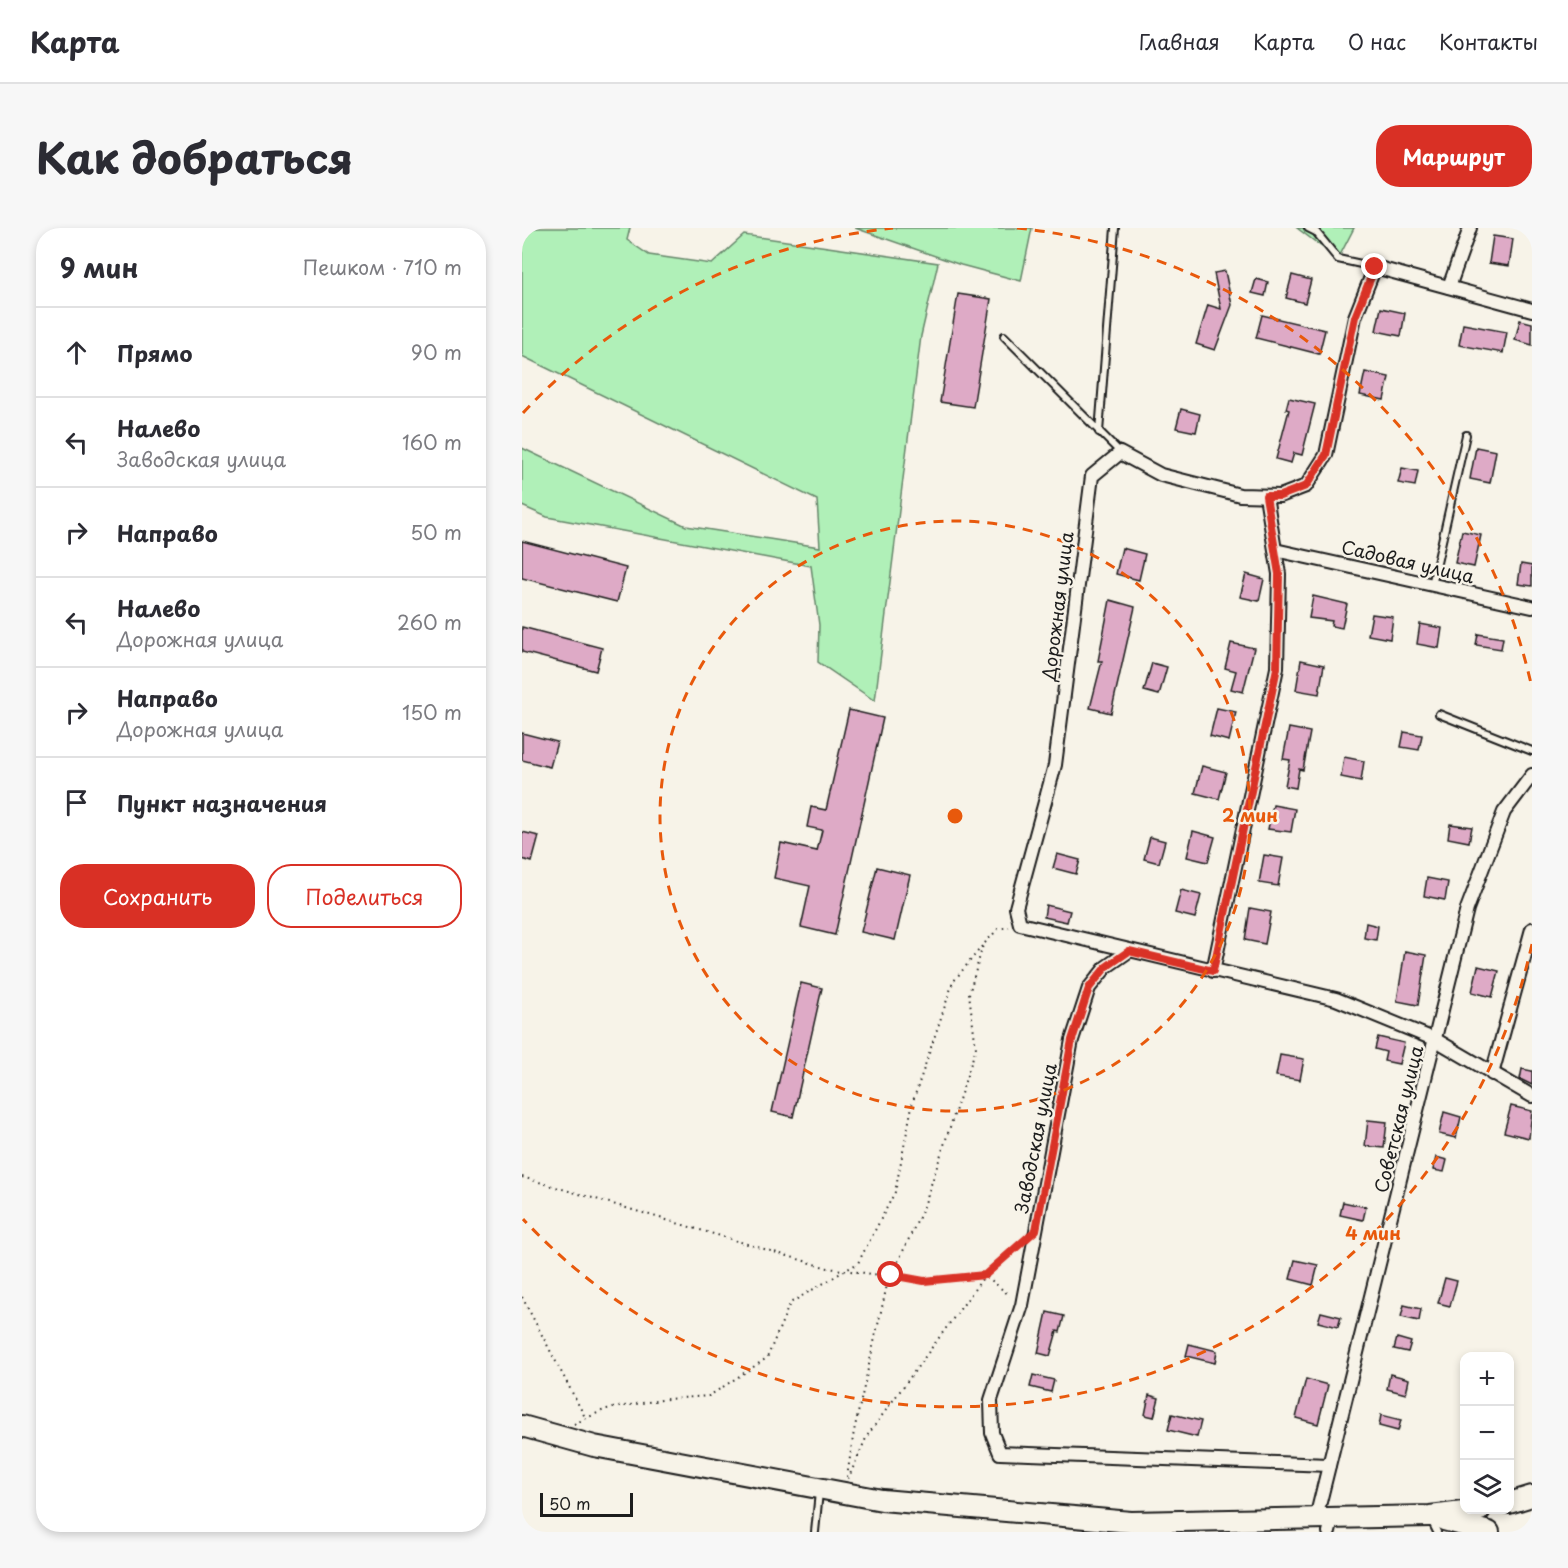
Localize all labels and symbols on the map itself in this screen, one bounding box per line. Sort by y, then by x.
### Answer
route end [1361,253,1387,279]
street label: Дорожная улица [1034,529,1080,683]
street label: Садовая улица [1339,533,1478,590]
text: 2 мин [1222,801,1278,828]
centre of rings [945,806,965,826]
street label: Советская улица [1367,1042,1430,1196]
street label: Заводская улица [1007,1060,1063,1215]
text: 4 мин [1345,1219,1401,1246]
route start [877,1261,903,1287]
scale bar [540,1490,633,1518]

